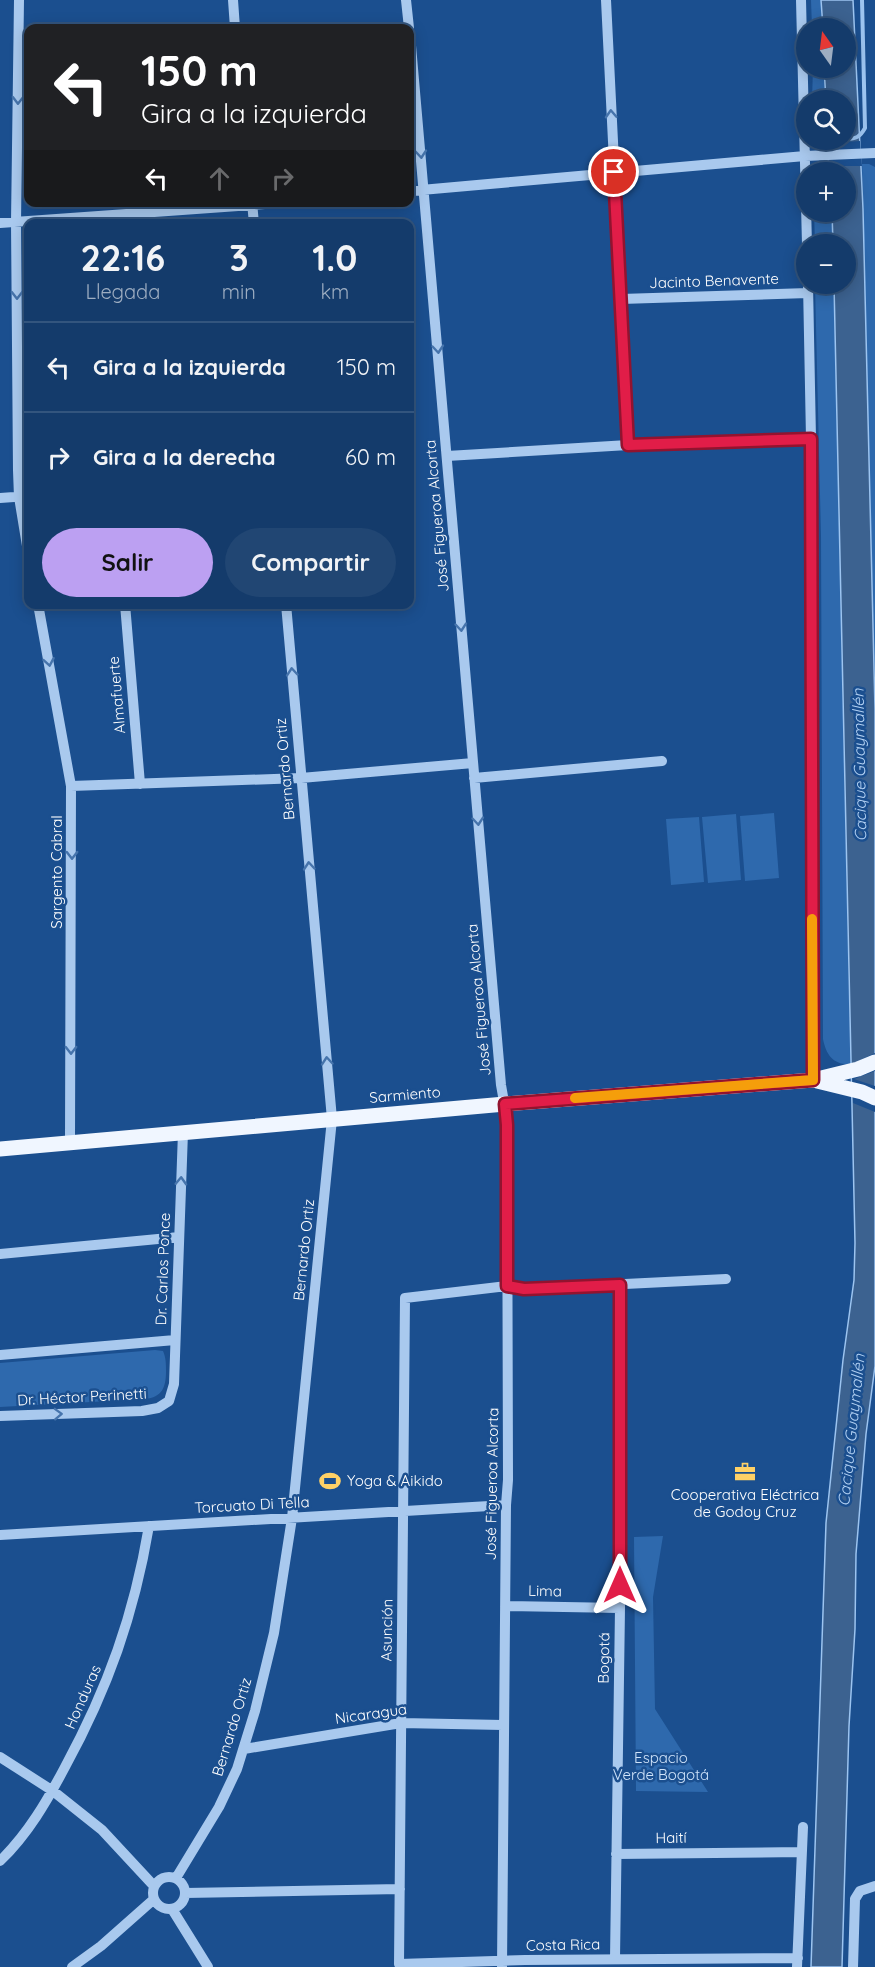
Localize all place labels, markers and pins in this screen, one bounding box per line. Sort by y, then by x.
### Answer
pin [588,146,639,197]
office icon: Cooperativa Eléctrica de Godoy Cruz [733,1460,757,1484]
sports icon: Yoga & Aikido [318,1469,342,1493]
place label: Yoga & Aikido [347,1471,443,1490]
place label: Cooperativa Eléctrica de Godoy Cruz [671,1485,819,1521]

